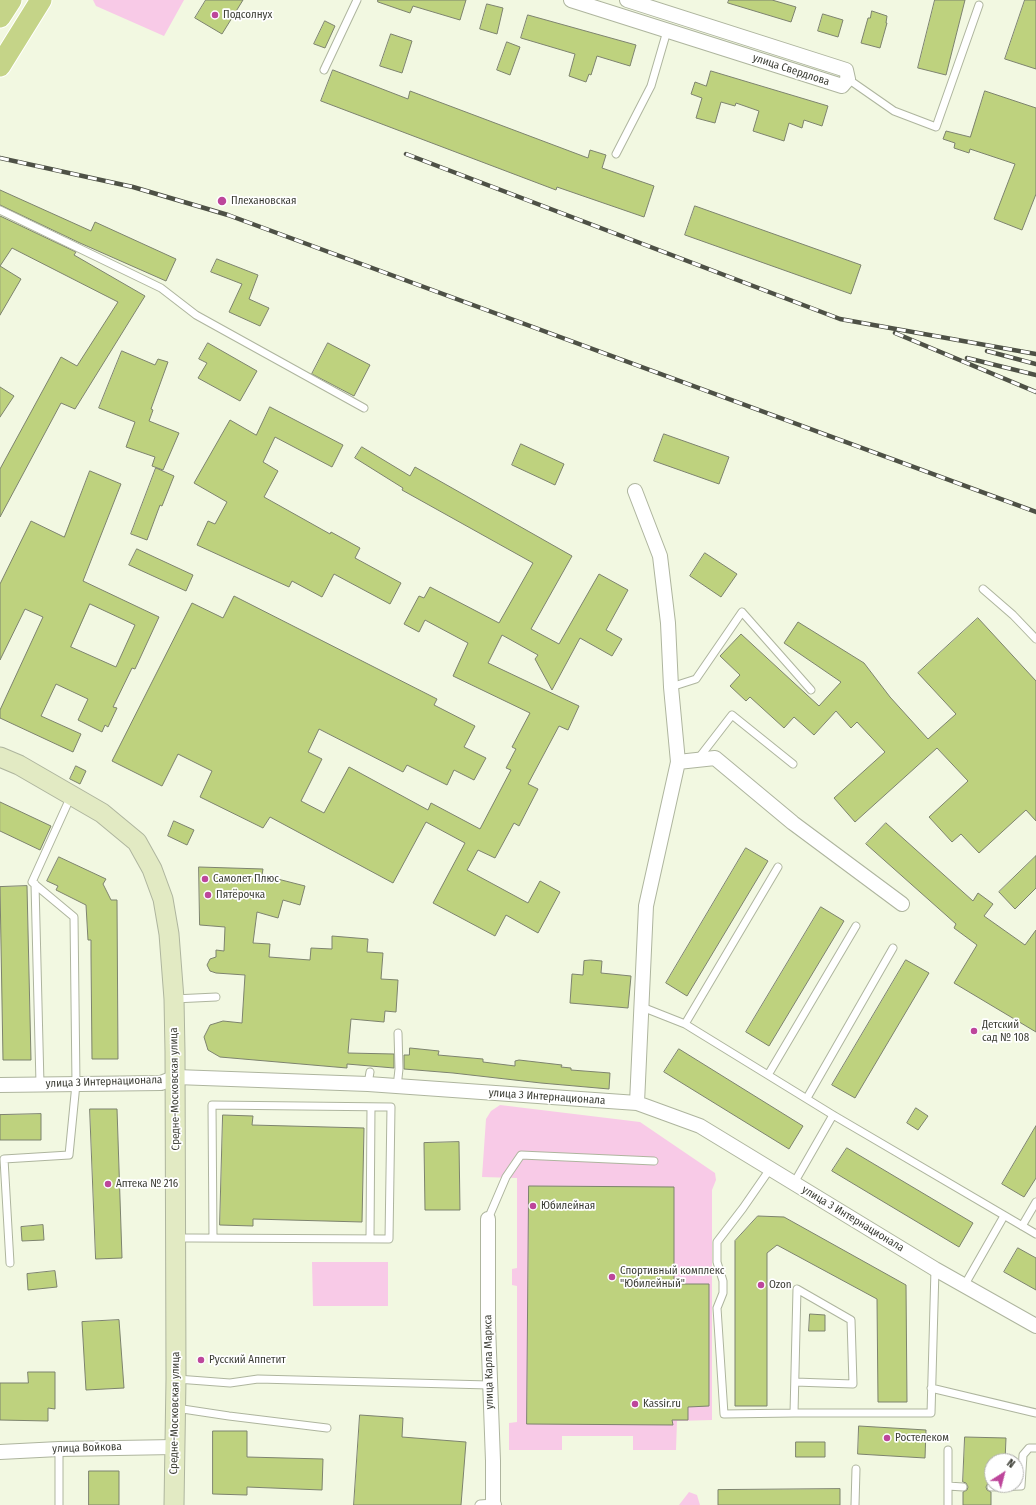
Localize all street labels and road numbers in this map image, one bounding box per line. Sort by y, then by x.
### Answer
street label: улица Свердлова [751,51,831,89]
street label: Средне-Московская улица [167,1027,183,1151]
street label: улица 3 Интернационала [45,1073,163,1091]
street label: улица 3 Интернационала [488,1086,606,1108]
street label: улица 3 Интернационала [800,1183,906,1255]
street label: улица Карла Маркса [482,1314,496,1410]
street label: Средне-Московская улица [167,1351,183,1475]
street label: улица Войкова [52,1440,122,1456]

